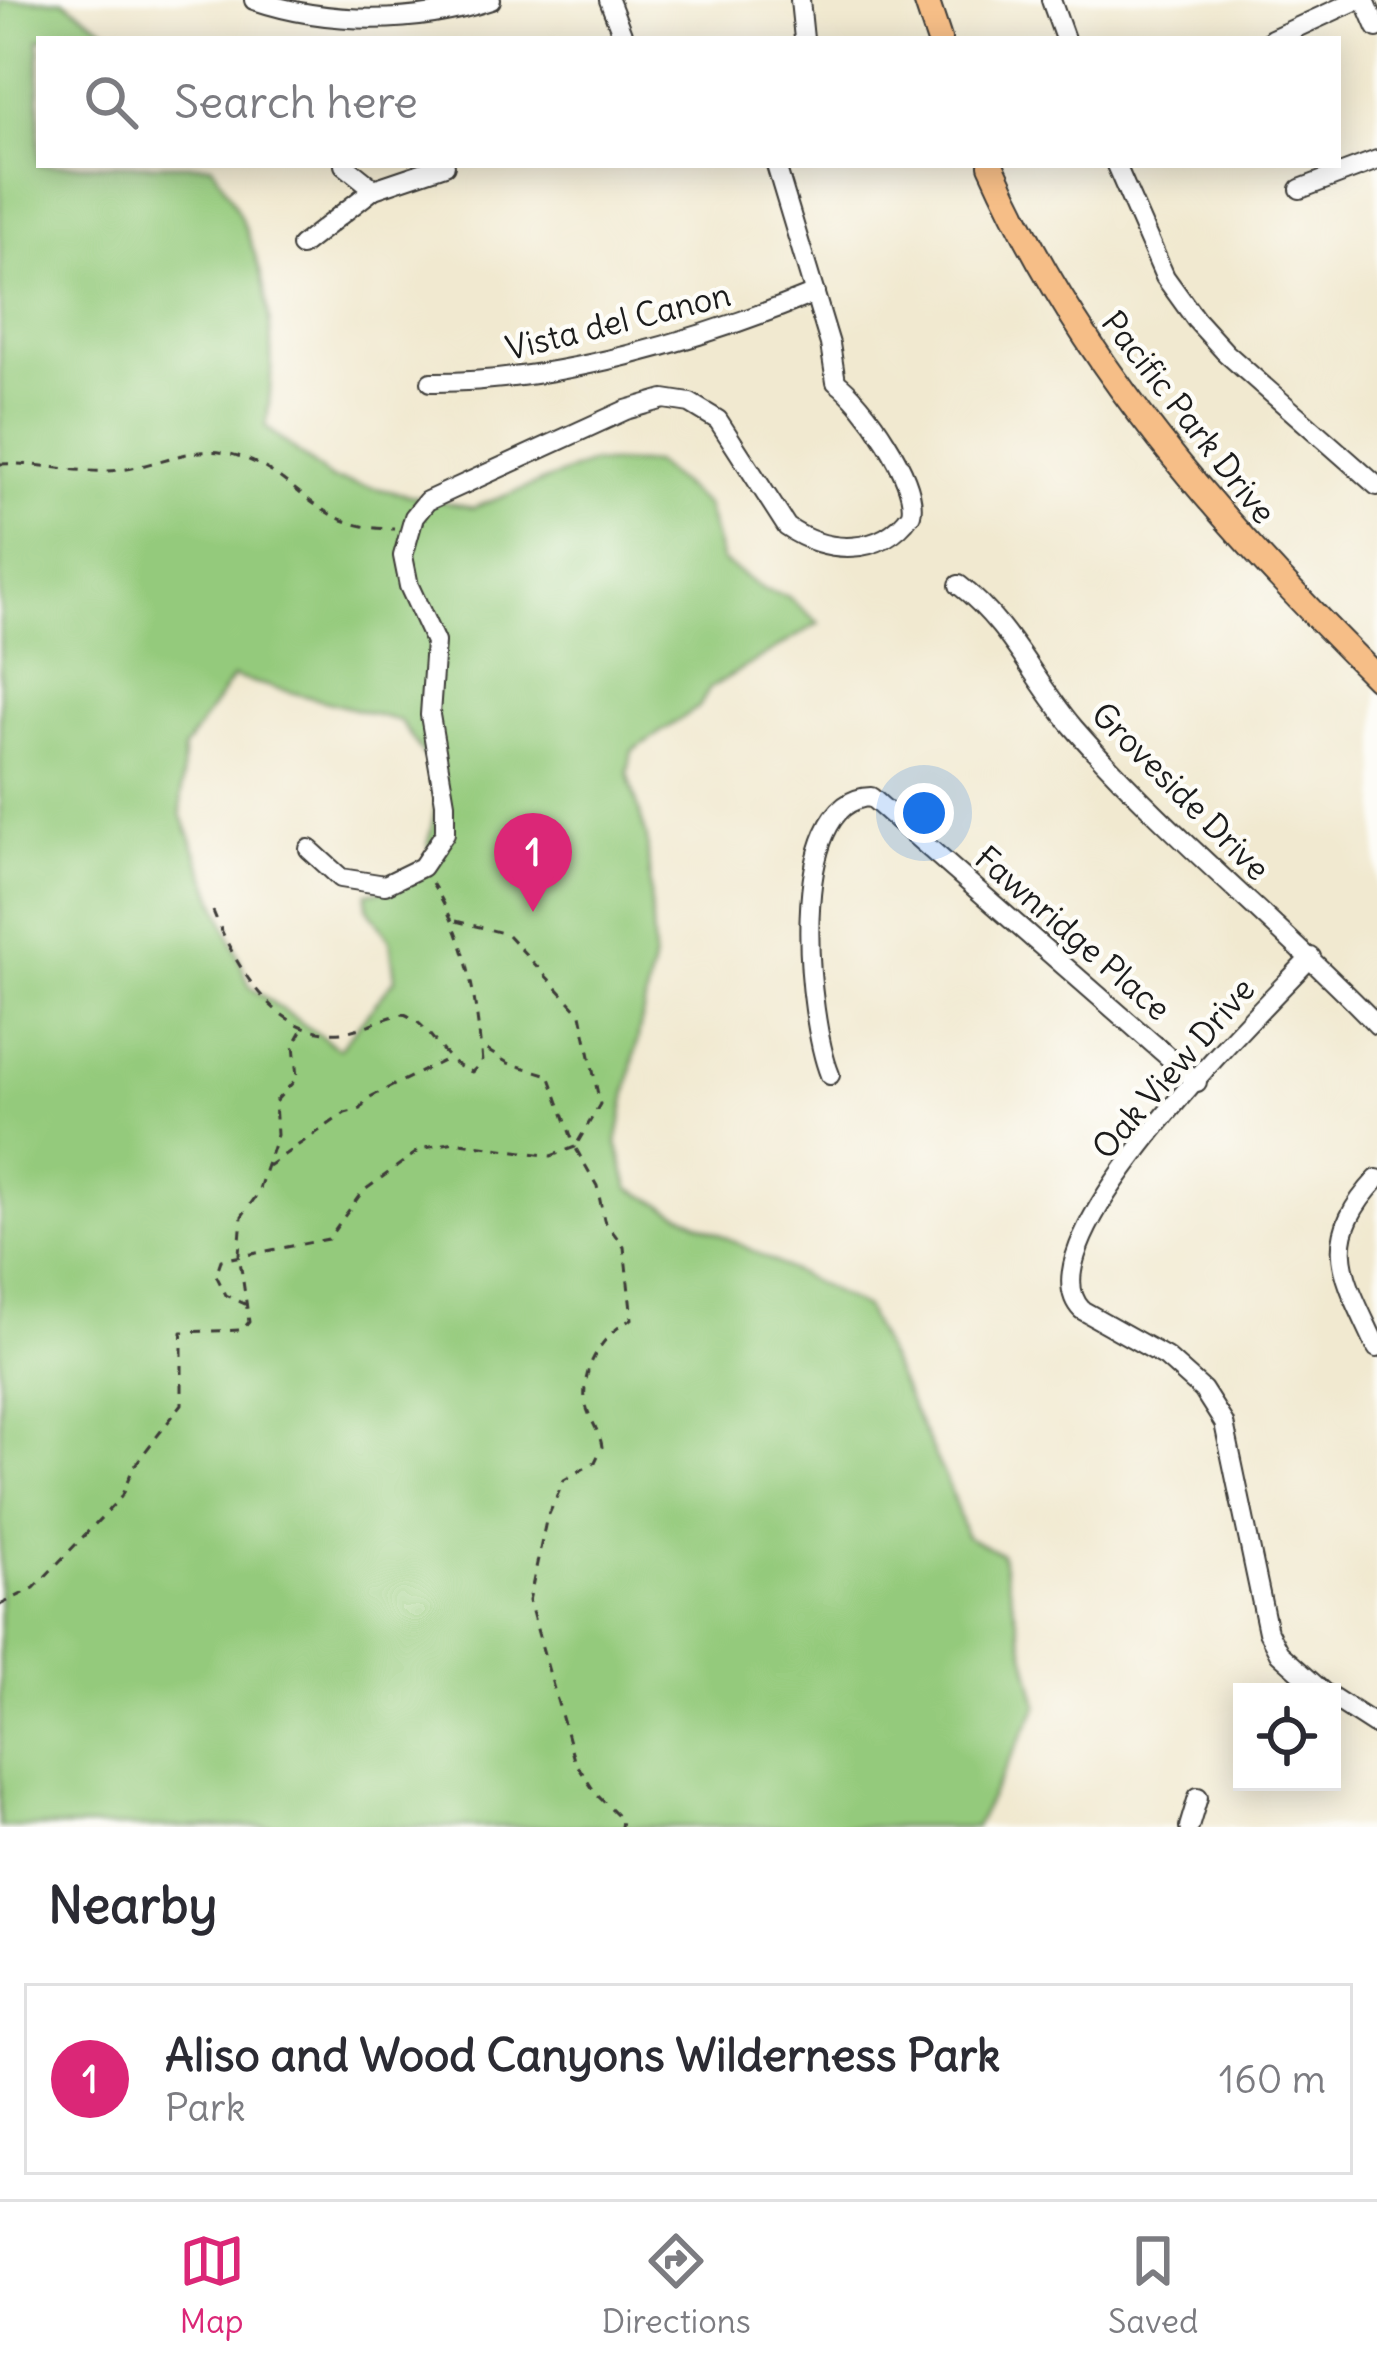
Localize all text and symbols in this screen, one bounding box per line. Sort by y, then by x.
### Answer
search box [36,36,1341,168]
icon: search [78,69,144,135]
text: Search here [174,74,418,130]
street label: Vista del Canon [501,273,735,369]
street label: Pacific Park Drive [1093,302,1285,532]
street label: Groveside Drive [1083,693,1279,889]
your location [894,783,954,843]
pin: 1 [494,813,572,912]
street label: Fawnridge Place [967,837,1179,1029]
street label: Oak View Drive [1083,969,1263,1167]
map controls [1233,1683,1341,1791]
button: locate [1233,1683,1341,1791]
text: Nearby [48,1873,217,1937]
text: Aliso and Wood Canyons Wilderness Park [165,2027,1000,2083]
text: 1 [82,2055,98,2104]
text: 160 m [1219,2055,1326,2104]
text: Park [165,2083,246,2132]
tab: Map [179,2228,245,2342]
tab: Directions [602,2228,751,2342]
tab: Saved [1108,2228,1198,2342]

